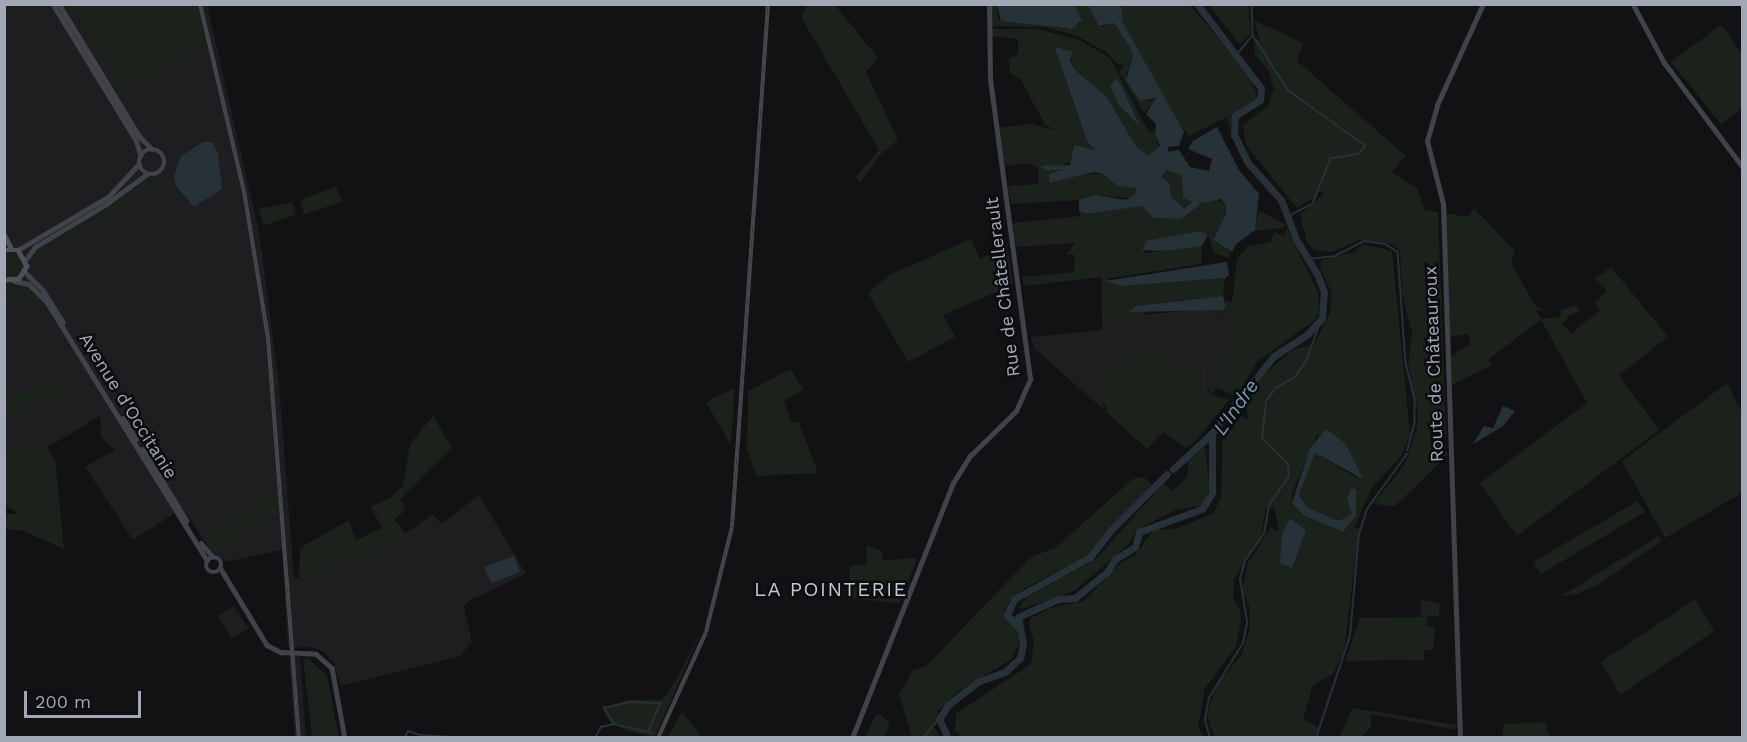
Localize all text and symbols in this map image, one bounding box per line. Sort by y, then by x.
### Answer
street label: Rue de Châtellerault [981,196,1025,378]
street label: Route de Châteauroux [1420,265,1448,463]
street label: Avenue d'Occitanie [74,329,182,483]
water label: L'Indre [1208,374,1264,440]
district label: LA POINTERIE [754,577,908,601]
scale bar [27,679,144,717]
text: 200 m [35,691,91,712]

